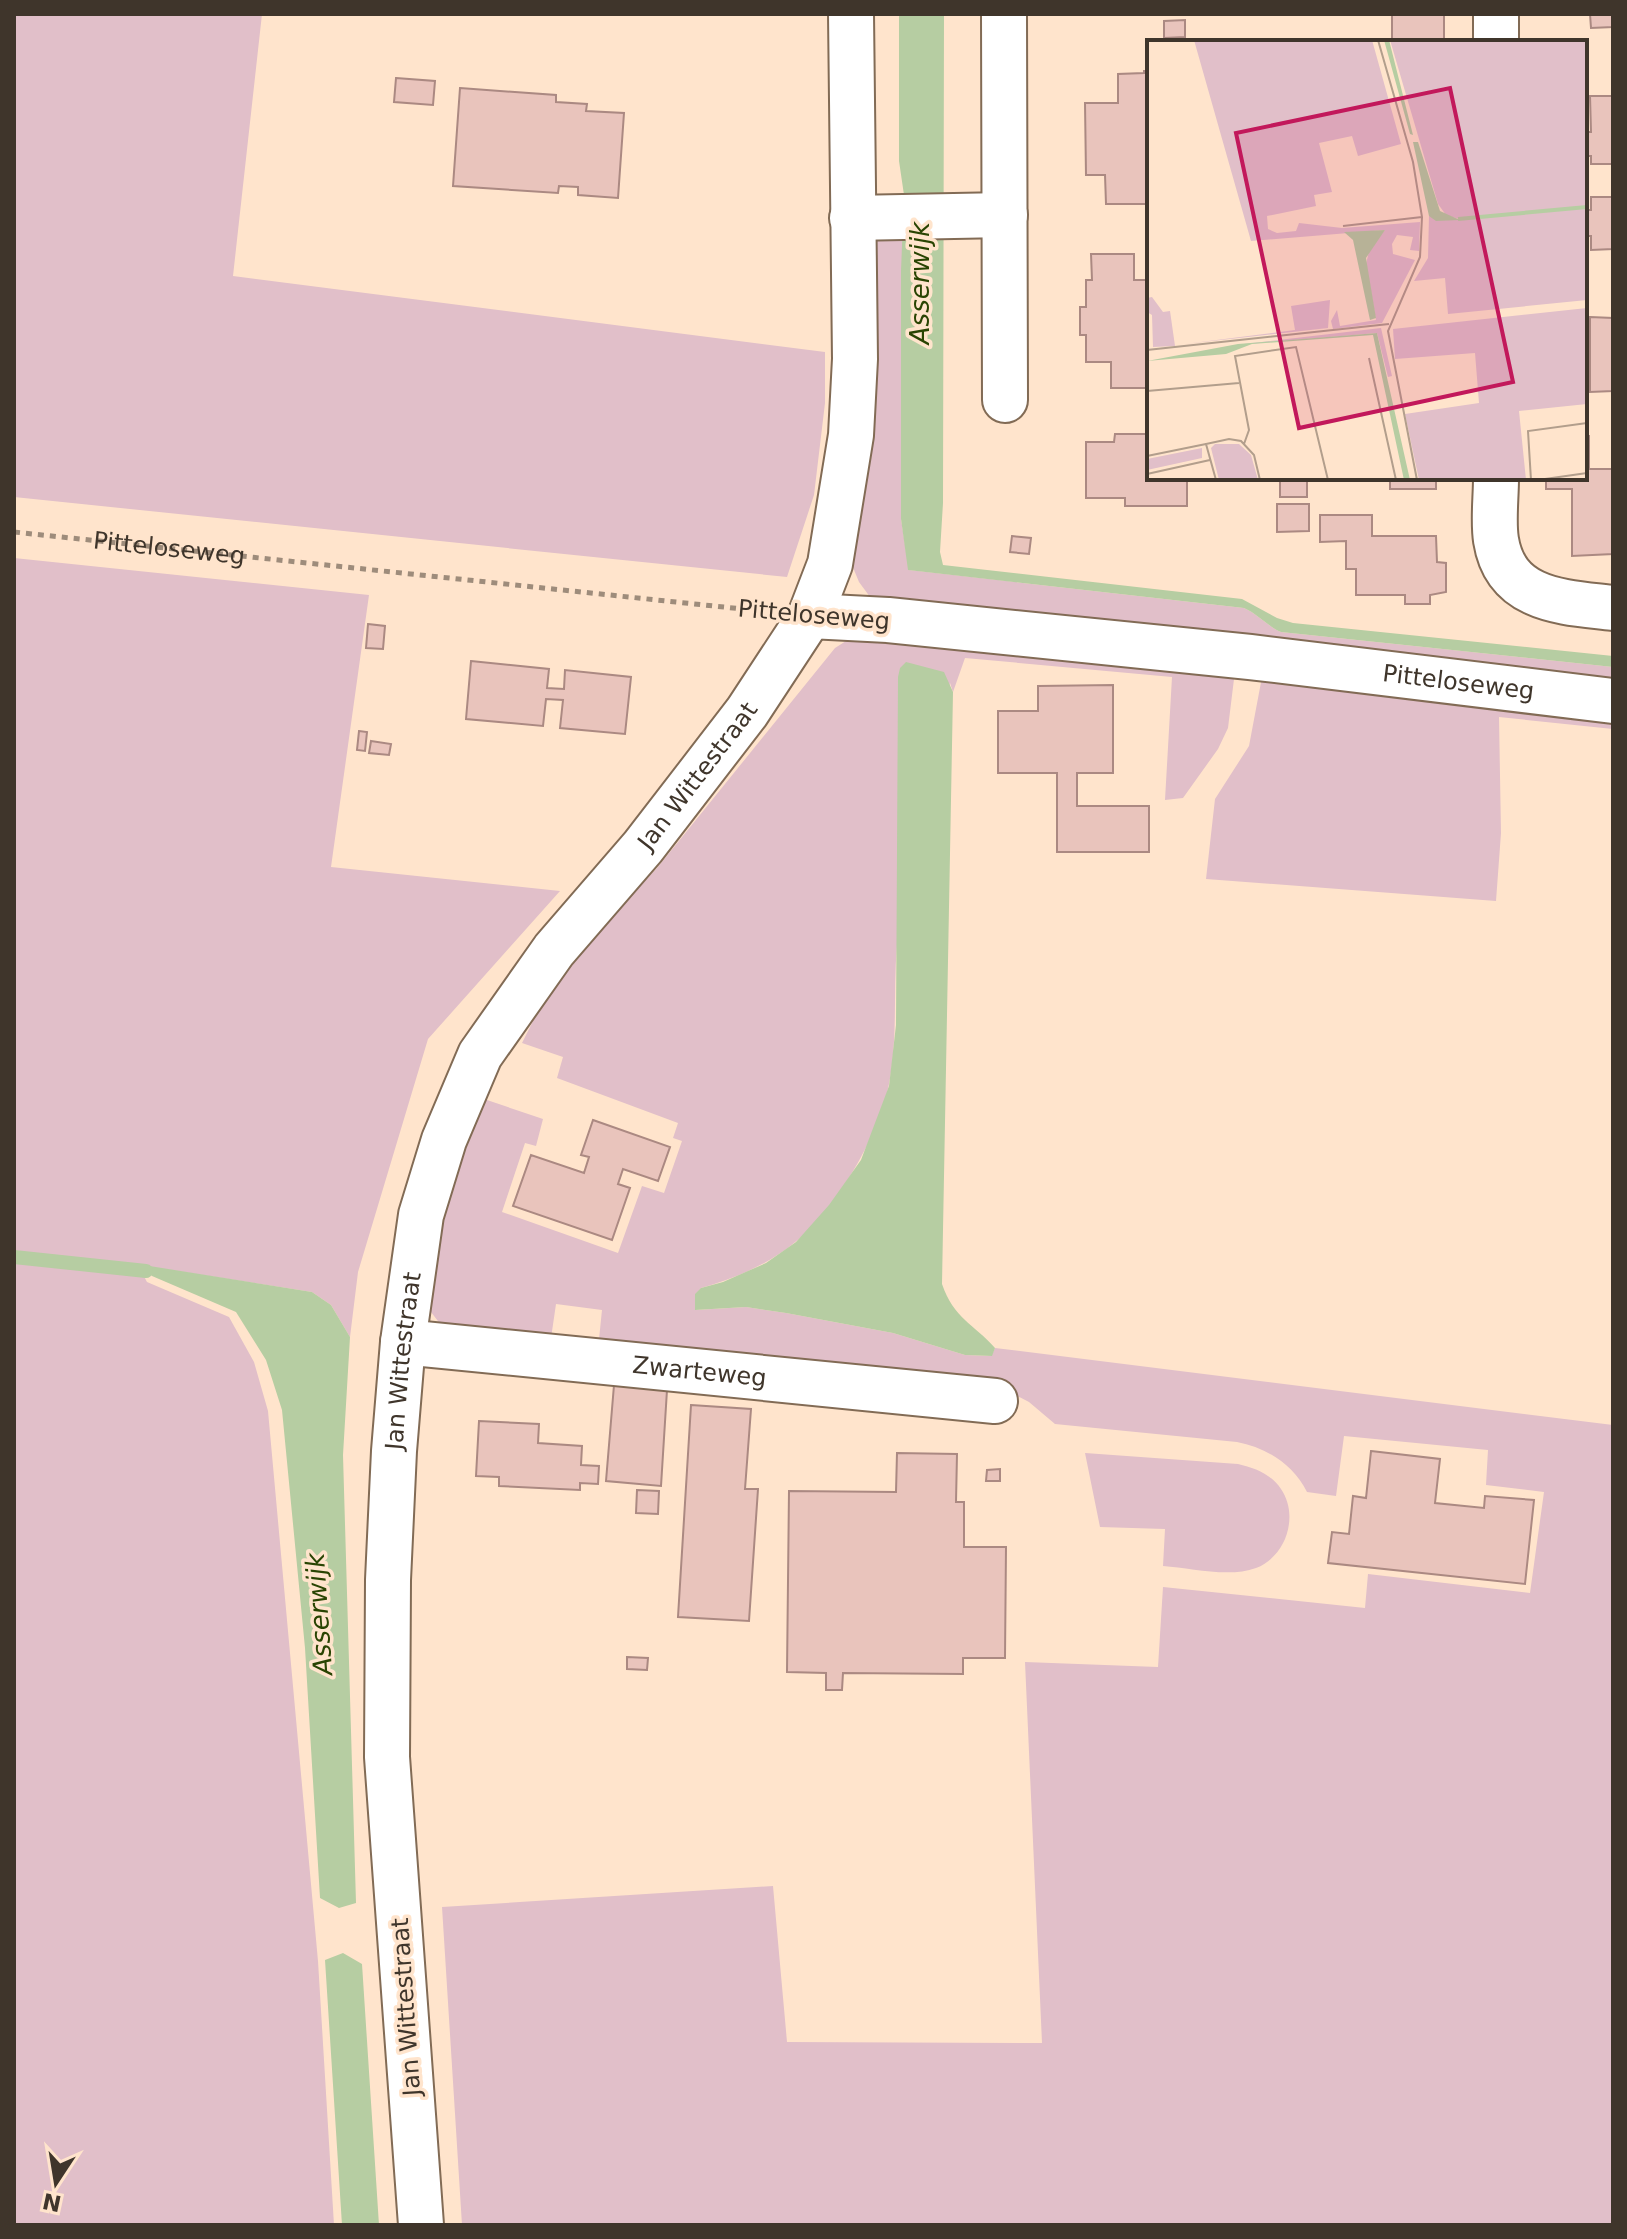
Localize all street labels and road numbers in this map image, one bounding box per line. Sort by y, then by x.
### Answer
street label: Pitteloseweg [92,526,246,570]
street label: Pitteloseweg [737,594,891,636]
street label: Pitteloseweg [1381,659,1536,705]
street label: Jan Wittestraat [631,697,763,857]
street label: Jan Wittestraat [380,1270,427,1453]
street label: Zwarteweg [631,1351,768,1392]
street label: Jan Wittestraat [386,1917,426,2099]

